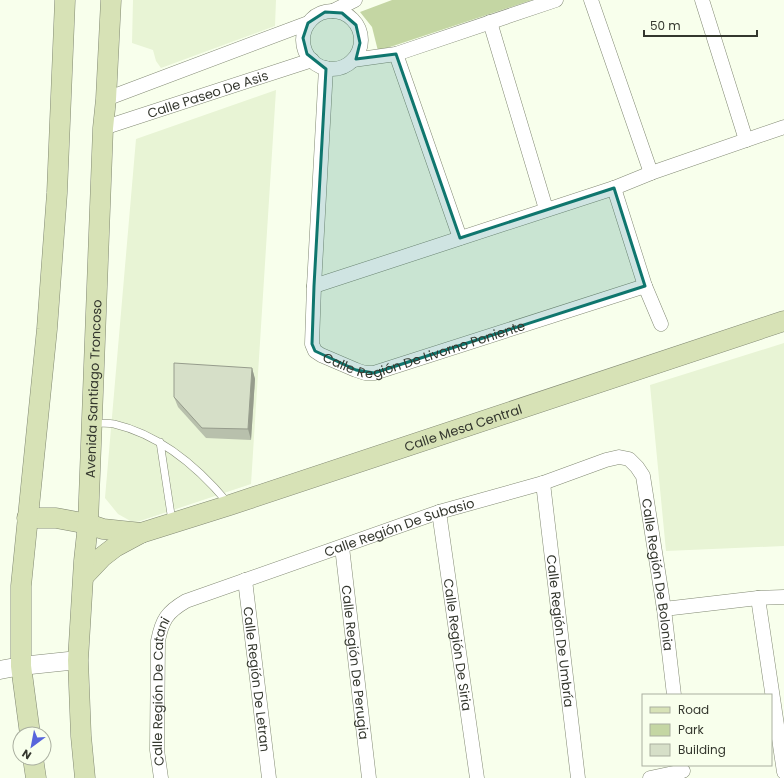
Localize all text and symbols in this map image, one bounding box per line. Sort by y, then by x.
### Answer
scale bar [644,12,757,38]
text: 50 m [650,17,681,34]
street label: Calle Paseo De Asis [145,66,271,123]
street label: Avenida Santiago Troncoso [81,299,106,478]
street label: Calle Región De Livorno Poniente [320,316,528,383]
street label: Calle Mesa Central [402,400,525,456]
street label: Calle Región De Subasio [322,494,477,562]
street label: Calle Región De Bolonia [637,497,678,652]
street label: Calle Región De Umbría [542,554,579,708]
street label: Calle Región De Siria [439,577,476,712]
street label: Calle Región De Perugia [337,584,373,740]
street label: Calle Región De Letran [238,606,275,753]
street label: Calle Región De Catani [148,613,175,767]
legend [642,694,772,766]
text: Road [678,701,709,718]
text: Park [678,721,705,738]
north arrow [12,726,52,766]
text: Building [678,741,726,758]
text: N [19,746,34,763]

